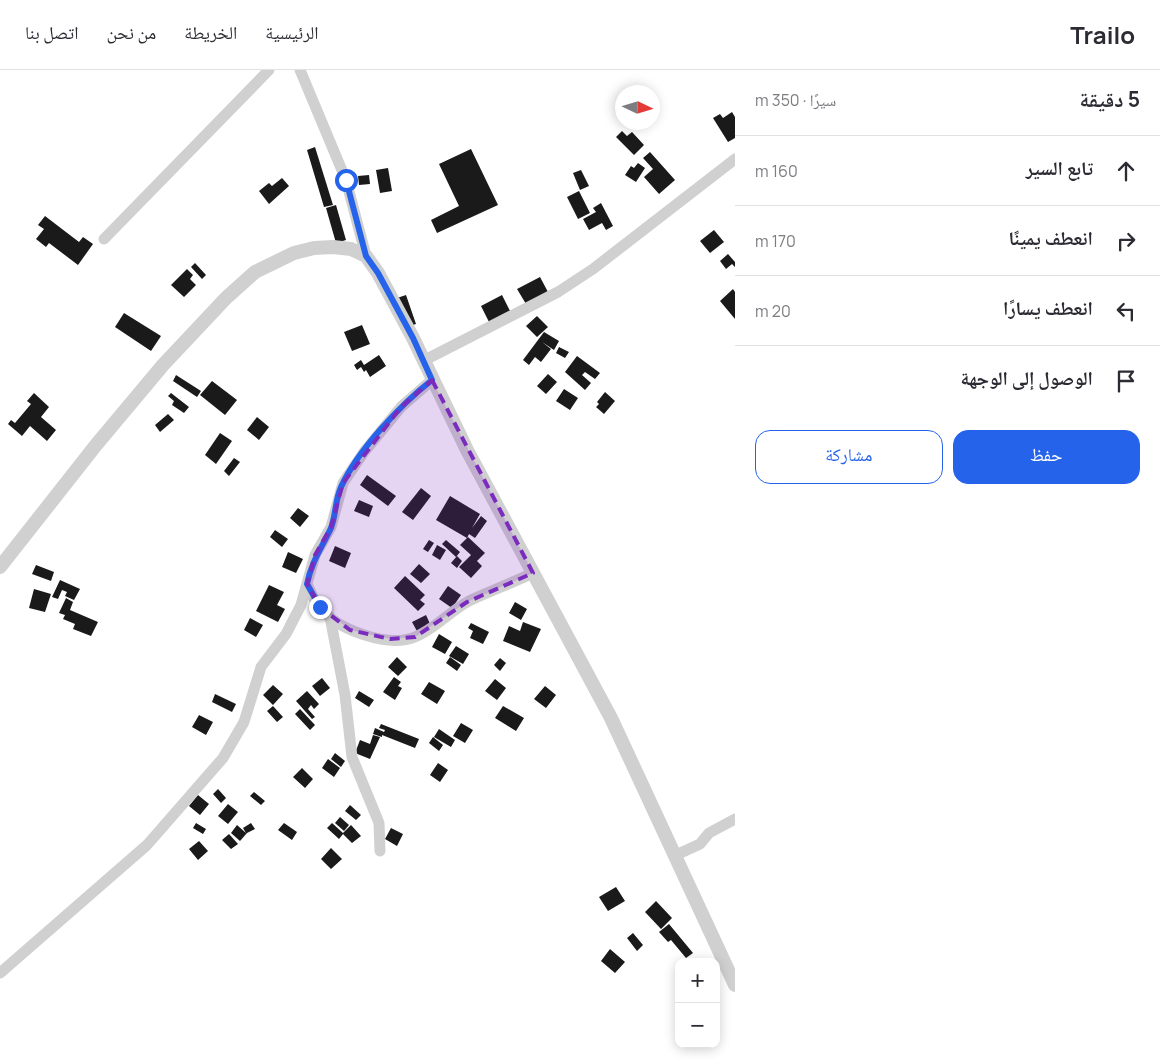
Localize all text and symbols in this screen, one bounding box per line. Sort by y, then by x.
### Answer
text: Trailo [1070,18,1135,51]
text: اتصل بنا [25,20,78,44]
text: من نحن [106,20,156,44]
text: الخريطة [184,20,237,44]
text: الرئيسية [265,20,319,44]
north arrow [615,85,660,130]
text: 5 دقيقة [1079,85,1140,113]
text: سيرًا · 350 m [755,89,836,111]
text: تابع السير [1026,155,1093,181]
icon: ahead [1112,157,1140,185]
text: 160 m [755,160,798,182]
route start [335,169,358,192]
text: انعطف يمينًا [1009,225,1093,251]
icon: right [1112,227,1140,255]
text: 170 m [755,230,796,252]
text: انعطف يسارًا [1003,295,1093,321]
icon: left [1112,297,1140,325]
text: 20 m [755,300,791,322]
text: الوصول إلى الوجهة [960,365,1093,391]
icon: arrive [1112,367,1140,395]
button: مشاركة [755,430,943,484]
button: حفظ [953,430,1140,484]
route end [309,596,332,619]
map controls [675,958,720,1048]
button: + [675,958,720,1003]
button: − [675,1003,720,1048]

